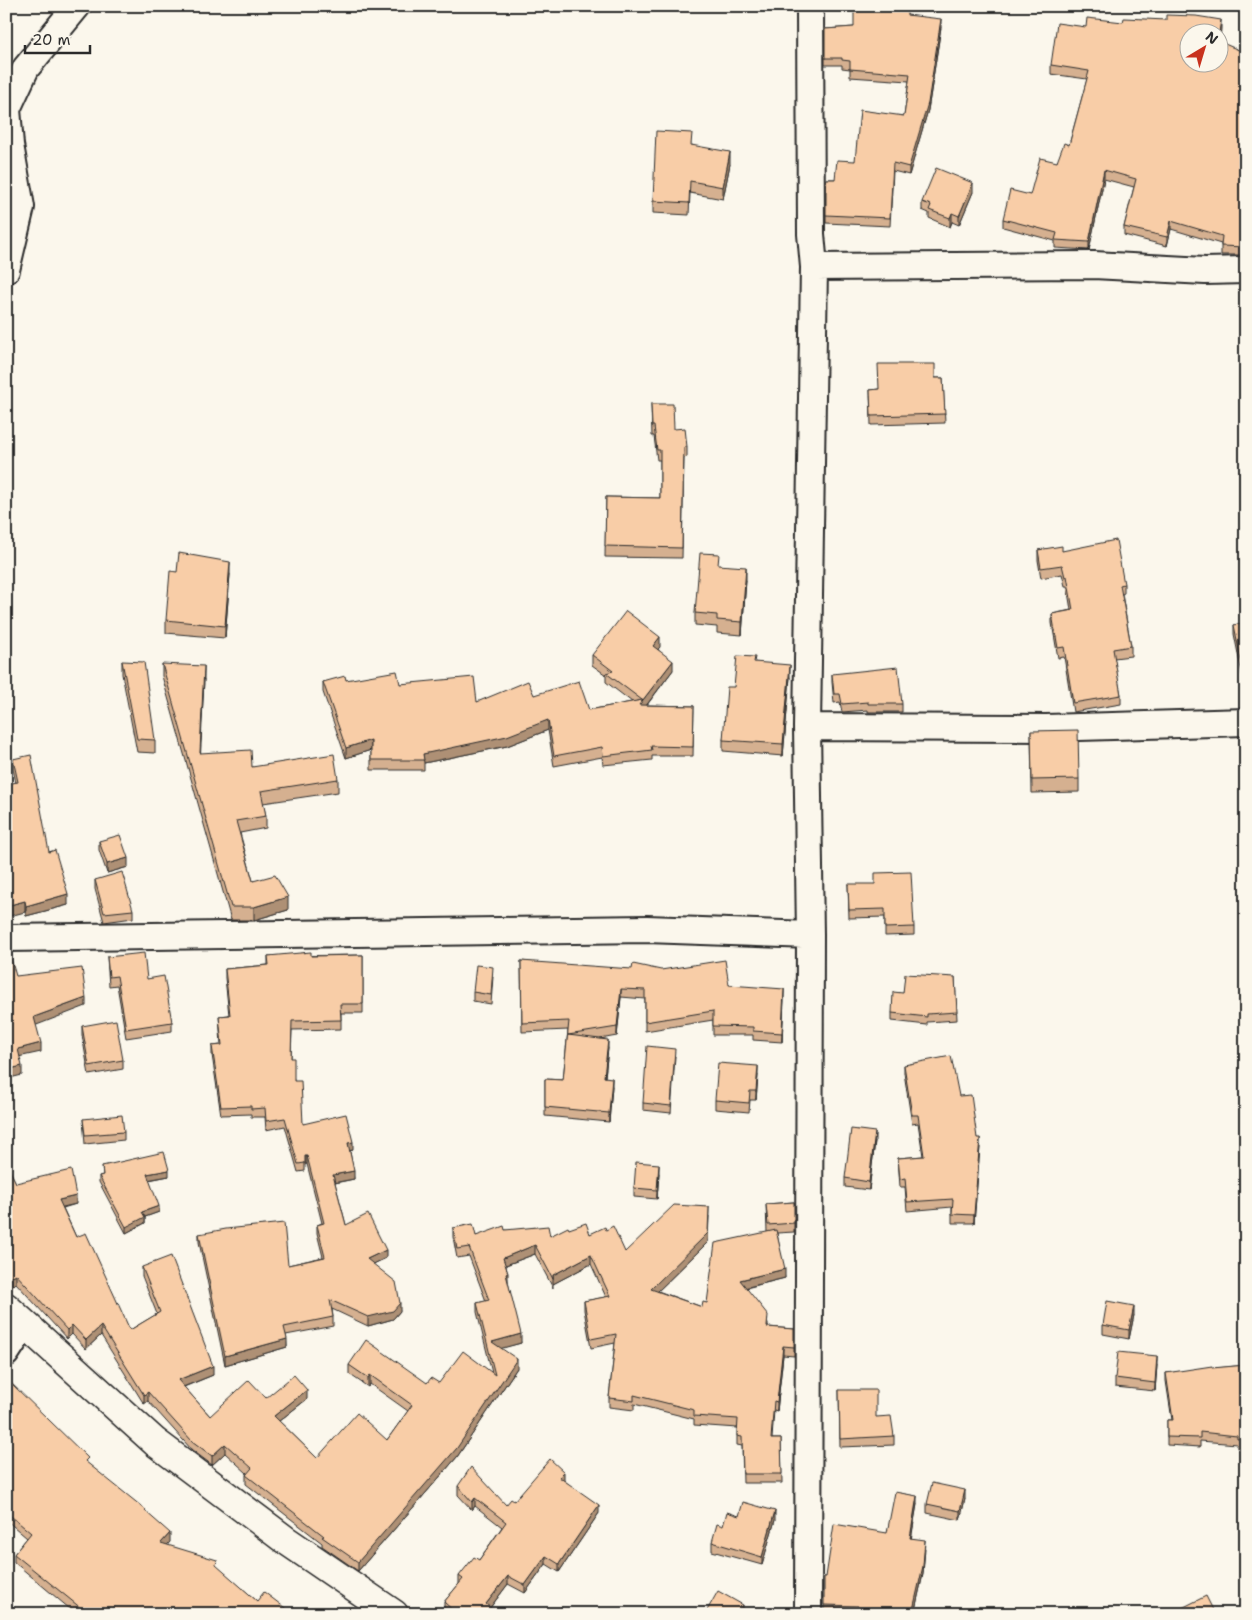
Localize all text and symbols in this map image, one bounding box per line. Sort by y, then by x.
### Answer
scale bar [25,22,90,54]
north arrow [1180,22,1230,72]
text: N [1202,27,1222,48]
text: 20 m [32,30,71,50]

